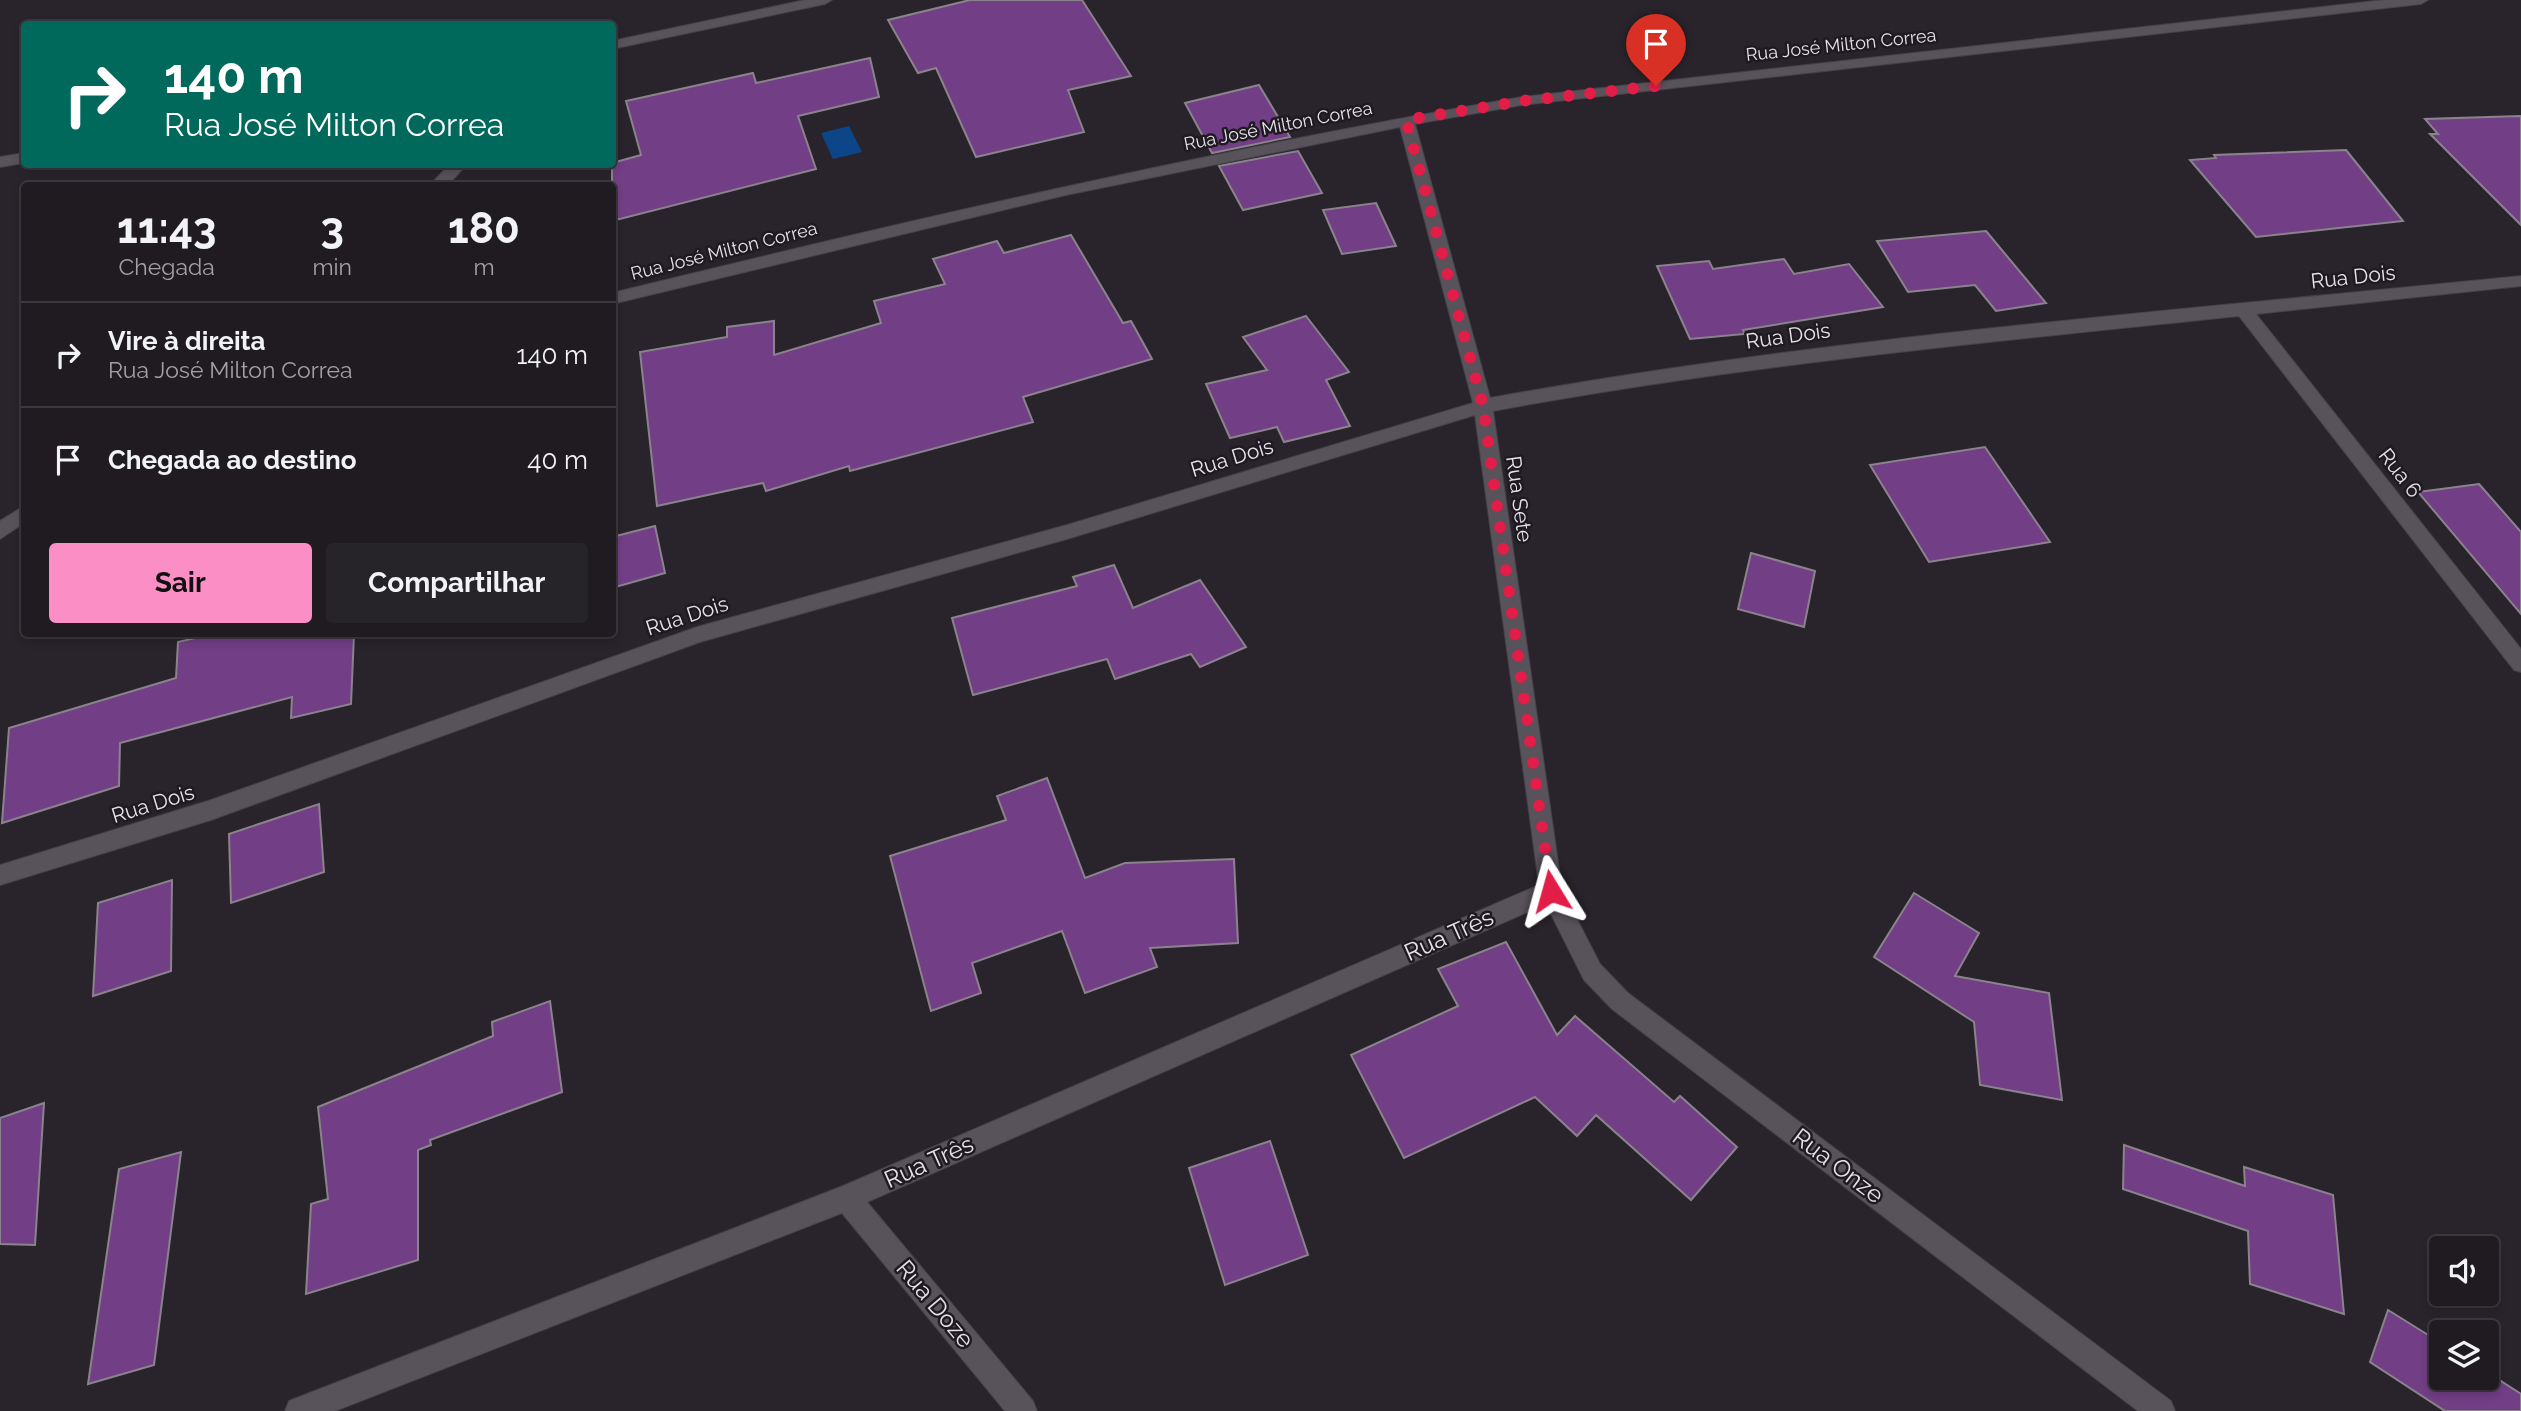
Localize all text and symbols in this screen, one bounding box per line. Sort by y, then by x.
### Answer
pin [1626,14,1686,86]
street label: Rua José Milton Correa [1745,24,1937,65]
icon: arrive [1637,25,1675,63]
text: 140 m [164,47,304,104]
icon: right [49,49,140,140]
street label: Rua José Milton Correa [1182,97,1374,154]
text: Rua José Milton Correa [164,106,504,143]
text: 11:43 [117,204,216,253]
text: 3 [320,204,344,253]
text: 180 [448,204,520,253]
street label: Rua José Milton Correa [629,217,819,284]
text: Chegada [119,253,215,280]
text: min [312,253,352,280]
text: m [473,253,495,280]
street label: Rua Dois [2309,260,2397,293]
street label: Rua Dois [1744,317,1832,354]
text: Vire à direita [108,326,265,356]
icon: right [49,336,87,374]
text: 140 m [516,340,588,370]
text: Rua José Milton Correa [108,356,352,383]
street label: Rua Dois [1188,433,1276,482]
icon: arrive [49,441,87,479]
street label: Rua 6 [2373,443,2427,502]
text: Chegada ao destino [108,445,357,475]
text: 40 m [527,445,588,475]
street label: Rua Sete [1501,454,1538,544]
button: Sair [49,543,312,623]
button: Compartilhar [326,543,588,623]
street label: Rua Dois [643,590,731,641]
street label: Rua Dois [109,779,197,828]
position arrow [1514,854,1588,928]
street label: Rua Três [1400,902,1498,967]
street label: Rua Onze [1787,1122,1890,1209]
street label: Rua Três [880,1129,978,1194]
map controls [2429,1236,2499,1390]
button: sound [2429,1236,2499,1306]
street label: Rua Doze [890,1254,980,1354]
button: layers [2429,1320,2499,1390]

